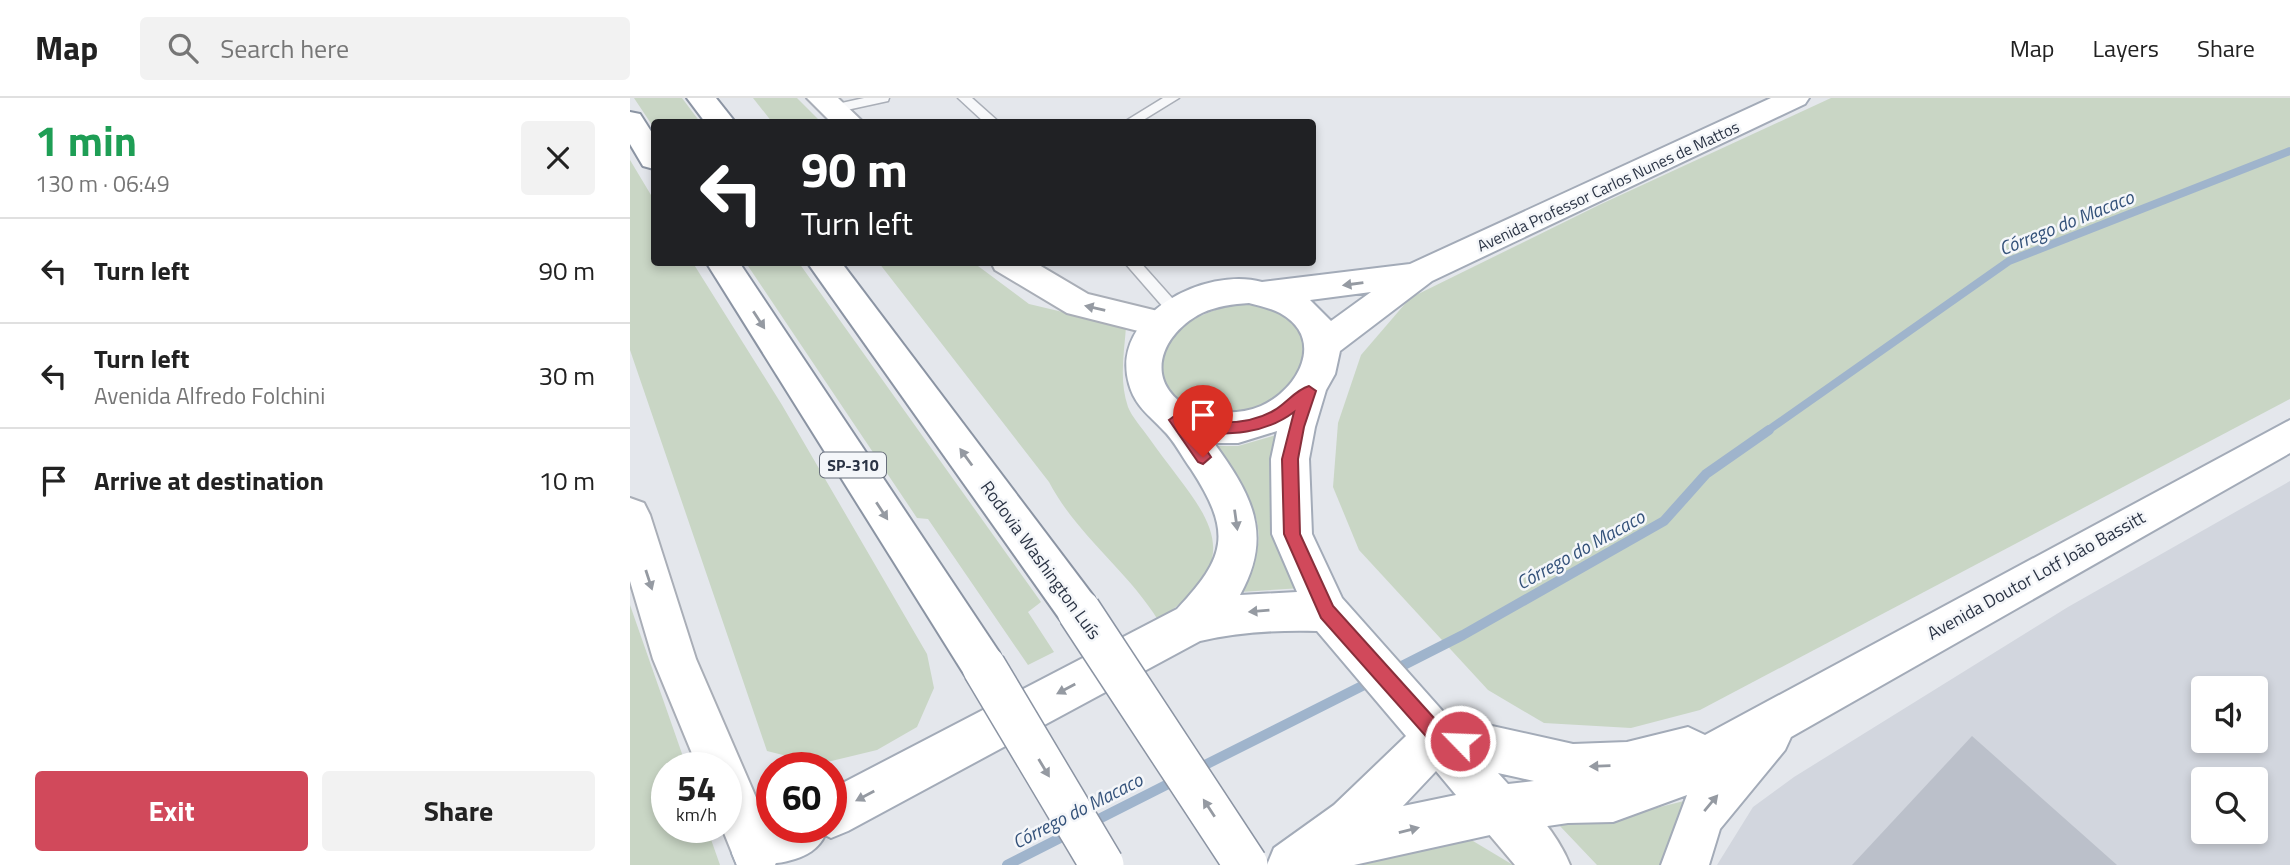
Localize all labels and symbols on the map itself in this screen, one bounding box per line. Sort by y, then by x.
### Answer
street label: Avenida Professor Carlos Nunes de Mattos [1473,115,1743,257]
water label: Córrego do Macaco [1994,182,2138,262]
one-way arrow [1342,279,1364,290]
one-way arrow [1084,302,1106,313]
one-way arrow [752,310,765,330]
pin [1173,385,1233,457]
one-way arrow [959,448,973,466]
road number: SP-310 [820,452,886,478]
street label: Rodovia Washington Luís [974,475,1108,645]
one-way arrow [876,501,889,520]
water label: Córrego do Macaco [1510,501,1650,596]
street label: Avenida Doutor Lotf João Bassitt [1922,503,2150,646]
one-way arrow [1231,509,1242,531]
one-way arrow [645,570,655,591]
one-way arrow [1248,605,1270,616]
one-way arrow [1056,683,1076,695]
position arrow [1423,704,1497,778]
speed limit sign: 60 [756,752,847,843]
one-way arrow [1037,758,1050,777]
one-way arrow [1588,760,1610,771]
water label: Córrego do Macaco [1007,764,1148,855]
one-way arrow [855,790,875,801]
one-way arrow [1703,794,1719,812]
one-way arrow [1202,799,1216,817]
one-way arrow [1398,825,1420,836]

